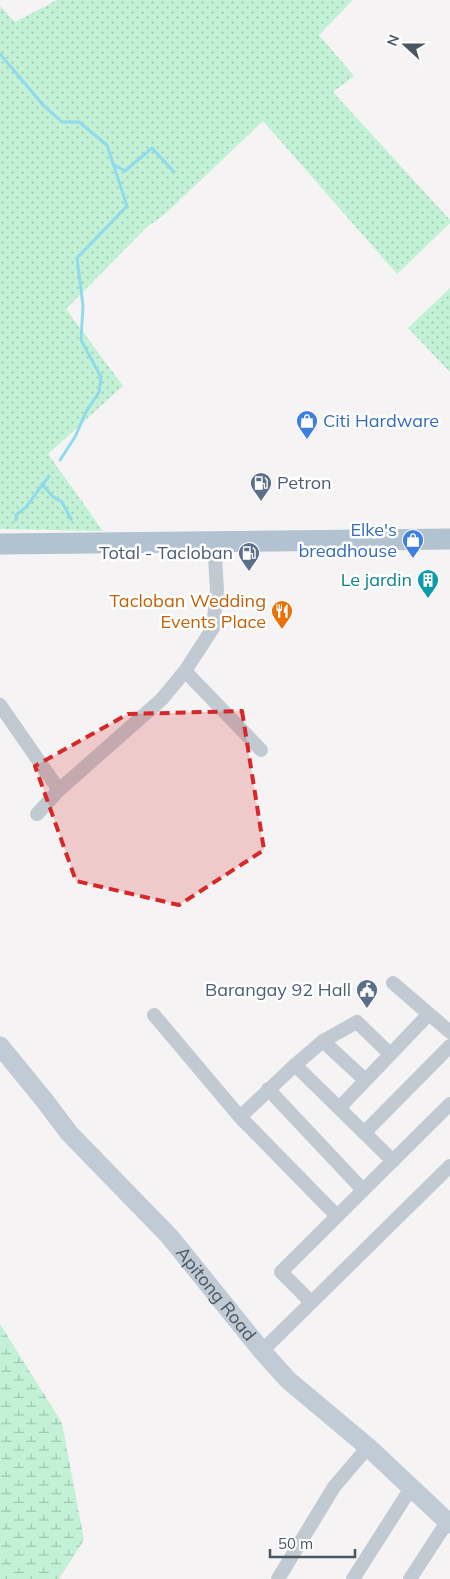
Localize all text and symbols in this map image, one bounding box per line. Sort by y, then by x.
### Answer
north arrow [380,20,430,70]
text: N [383,32,403,49]
shop icon: Citi Hardware [295,409,319,440]
place label: Citi Hardware [323,409,439,432]
fuel station icon: Petron [249,471,273,502]
place label: Petron [277,471,332,494]
place label: Elke's breadhouse [298,518,397,562]
shop icon: Elke's breadhouse [401,528,425,559]
place label: Total - Tacloban [99,541,233,564]
fuel station icon: Total - Tacloban [237,541,261,572]
place label: Le jardin [341,568,412,591]
building icon: Le jardin [416,568,440,599]
place label: Tacloban Wedding Events Place [109,589,266,633]
restaurant icon: Tacloban Wedding Events Place [270,599,294,630]
place label: Barangay 92 Hall [205,978,351,1001]
public building icon: Barangay 92 Hall [355,978,379,1009]
street label: Apitong Road [171,1241,261,1345]
scale bar [270,1526,355,1558]
text: 50 m [278,1534,313,1553]

